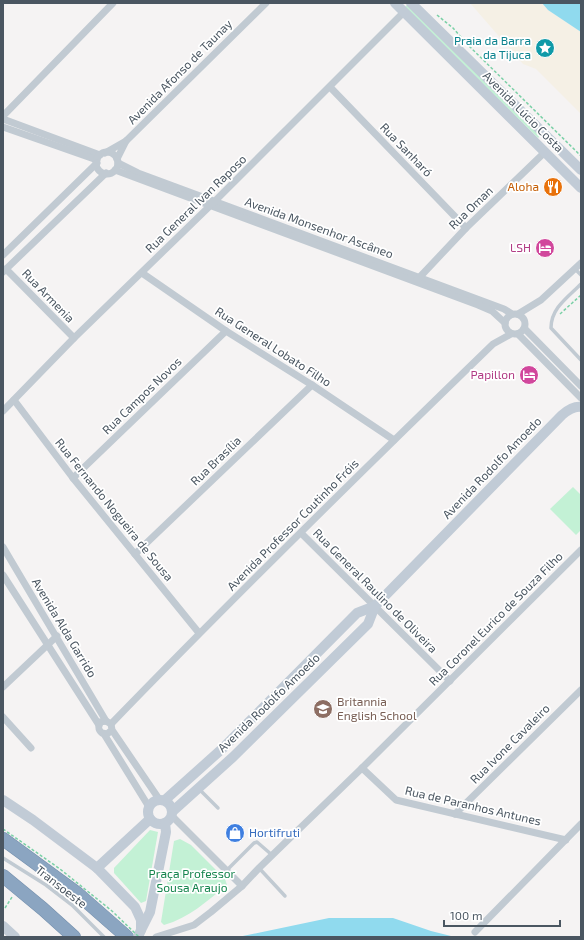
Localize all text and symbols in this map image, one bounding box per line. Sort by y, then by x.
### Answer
street label: Avenida Afonso de Taunay [124,16,235,126]
place label: Praia da Barra da Tijuca [454,33,531,62]
place icon: Praia da Barra da Tijuca [534,37,556,59]
street label: Avenida Lúcio Costa [480,68,567,155]
street label: Rua Sanharó [378,120,436,179]
street label: Rua General Ivan Raposo [142,151,249,255]
restaurant icon: Aloha [542,176,564,198]
place label: Aloha [508,179,539,193]
street label: Rua Oman [445,183,495,232]
street label: Avenida Monsenhor Ascâneo [243,194,396,261]
hotel icon: LSH [534,237,556,259]
place label: LSH [510,240,531,254]
street label: Rua Armenia [20,266,78,325]
street label: Rua General Lobato Filho [213,303,334,389]
street label: Rua Campos Novos [99,354,184,437]
hotel icon: Papillon [518,364,540,386]
place label: Papillon [471,367,515,381]
street label: Avenida Rodolfo Amoedo [439,413,544,521]
street label: Rua Brasília [187,433,243,488]
street label: Rua Fernando Nogueira de Sousa [53,435,177,583]
street label: Avenida Professor Coutinho Fróis [224,456,361,593]
street label: Rua General Raulino de Oliveira [311,525,441,655]
street label: Rua Coronel Eurico de Souza Filho [426,548,565,688]
street label: Avenida Alda Garrido [30,575,100,680]
street label: Avenida Rodolfo Amoedo [215,650,322,755]
place label: Britannia English School [337,694,417,722]
school or university icon: Britannia English School [312,698,334,720]
street label: Rua Ivone Cavaleiro [467,701,552,786]
street label: Rua de Paranhos Antunes [404,783,543,827]
shop icon: Hortifruti [224,822,246,844]
place label: Hortifruti [249,825,300,839]
street label: Transoeste [33,862,90,910]
park label: Praça Professor Sousa Araujo [149,866,236,895]
scale bar [444,902,560,928]
text: 100 m [450,908,482,922]

